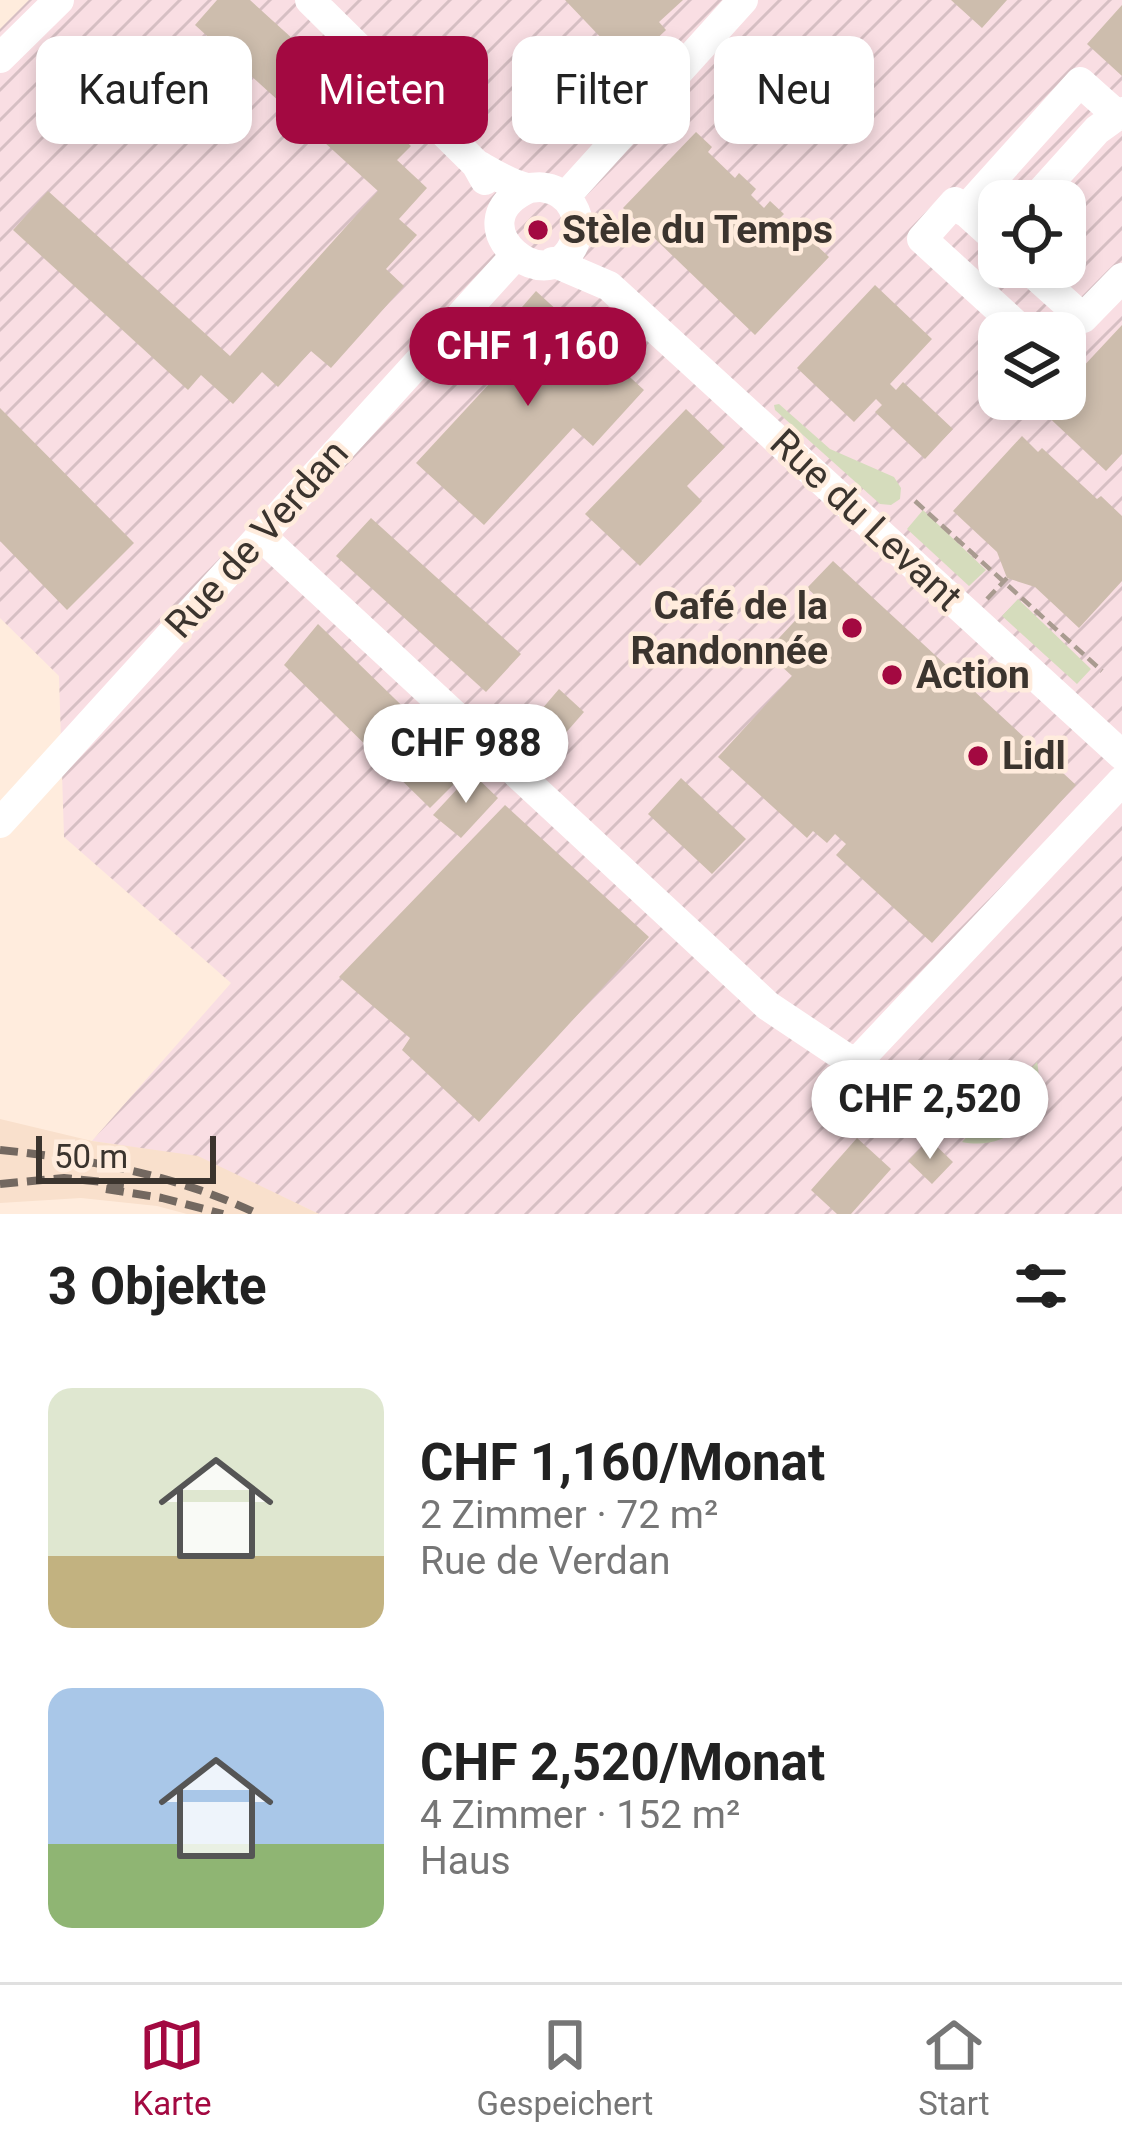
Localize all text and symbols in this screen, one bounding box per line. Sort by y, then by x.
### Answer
chip: Kaufen [36,36,252,144]
chip: Mieten [276,36,488,144]
chip: Filter [512,36,690,144]
chip: Neu [714,36,874,144]
map controls [978,180,1086,420]
button: locate [978,180,1086,288]
place label: Stèle du Temps [562,207,833,253]
marker: Stèle du Temps [525,217,551,243]
pin: CHF 1,160 [391,307,665,409]
button: layers [978,312,1086,420]
text: CHF 1,160 [436,323,620,369]
street label: Rue du Levant [761,420,971,620]
street label: Rue de Verdan [156,431,358,647]
place label: Café de la Randonnée [630,583,828,674]
marker: Café de la Randonnée [839,615,865,641]
place label: Action [916,652,1030,698]
marker: Action [879,662,905,688]
pin: CHF 988 [355,704,577,806]
text: CHF 988 [390,720,542,766]
place label: Lidl [1002,733,1066,779]
marker: Lidl [965,743,991,769]
pin: CHF 2,520 [793,1060,1067,1162]
text: CHF 2,520 [838,1076,1022,1122]
scale bar [36,1130,216,1183]
text: 50 m [54,1137,128,1176]
icon: filters [1008,1253,1074,1319]
text: 3 Objekte [48,1257,267,1316]
text: CHF 1,160/Monat [420,1433,825,1492]
icon: home [144,1436,288,1580]
text: 2 Zimmer · 72 m² [420,1492,718,1538]
text: Rue de Verdan [420,1538,671,1584]
text: CHF 2,520/Monat [420,1733,825,1792]
icon: home [144,1736,288,1880]
text: 4 Zimmer · 152 m² [420,1792,740,1838]
text: Haus [420,1838,511,1884]
tab: Karte [133,2012,211,2123]
tab: Gespeichert [477,2012,653,2123]
tab: Start [918,2012,989,2123]

